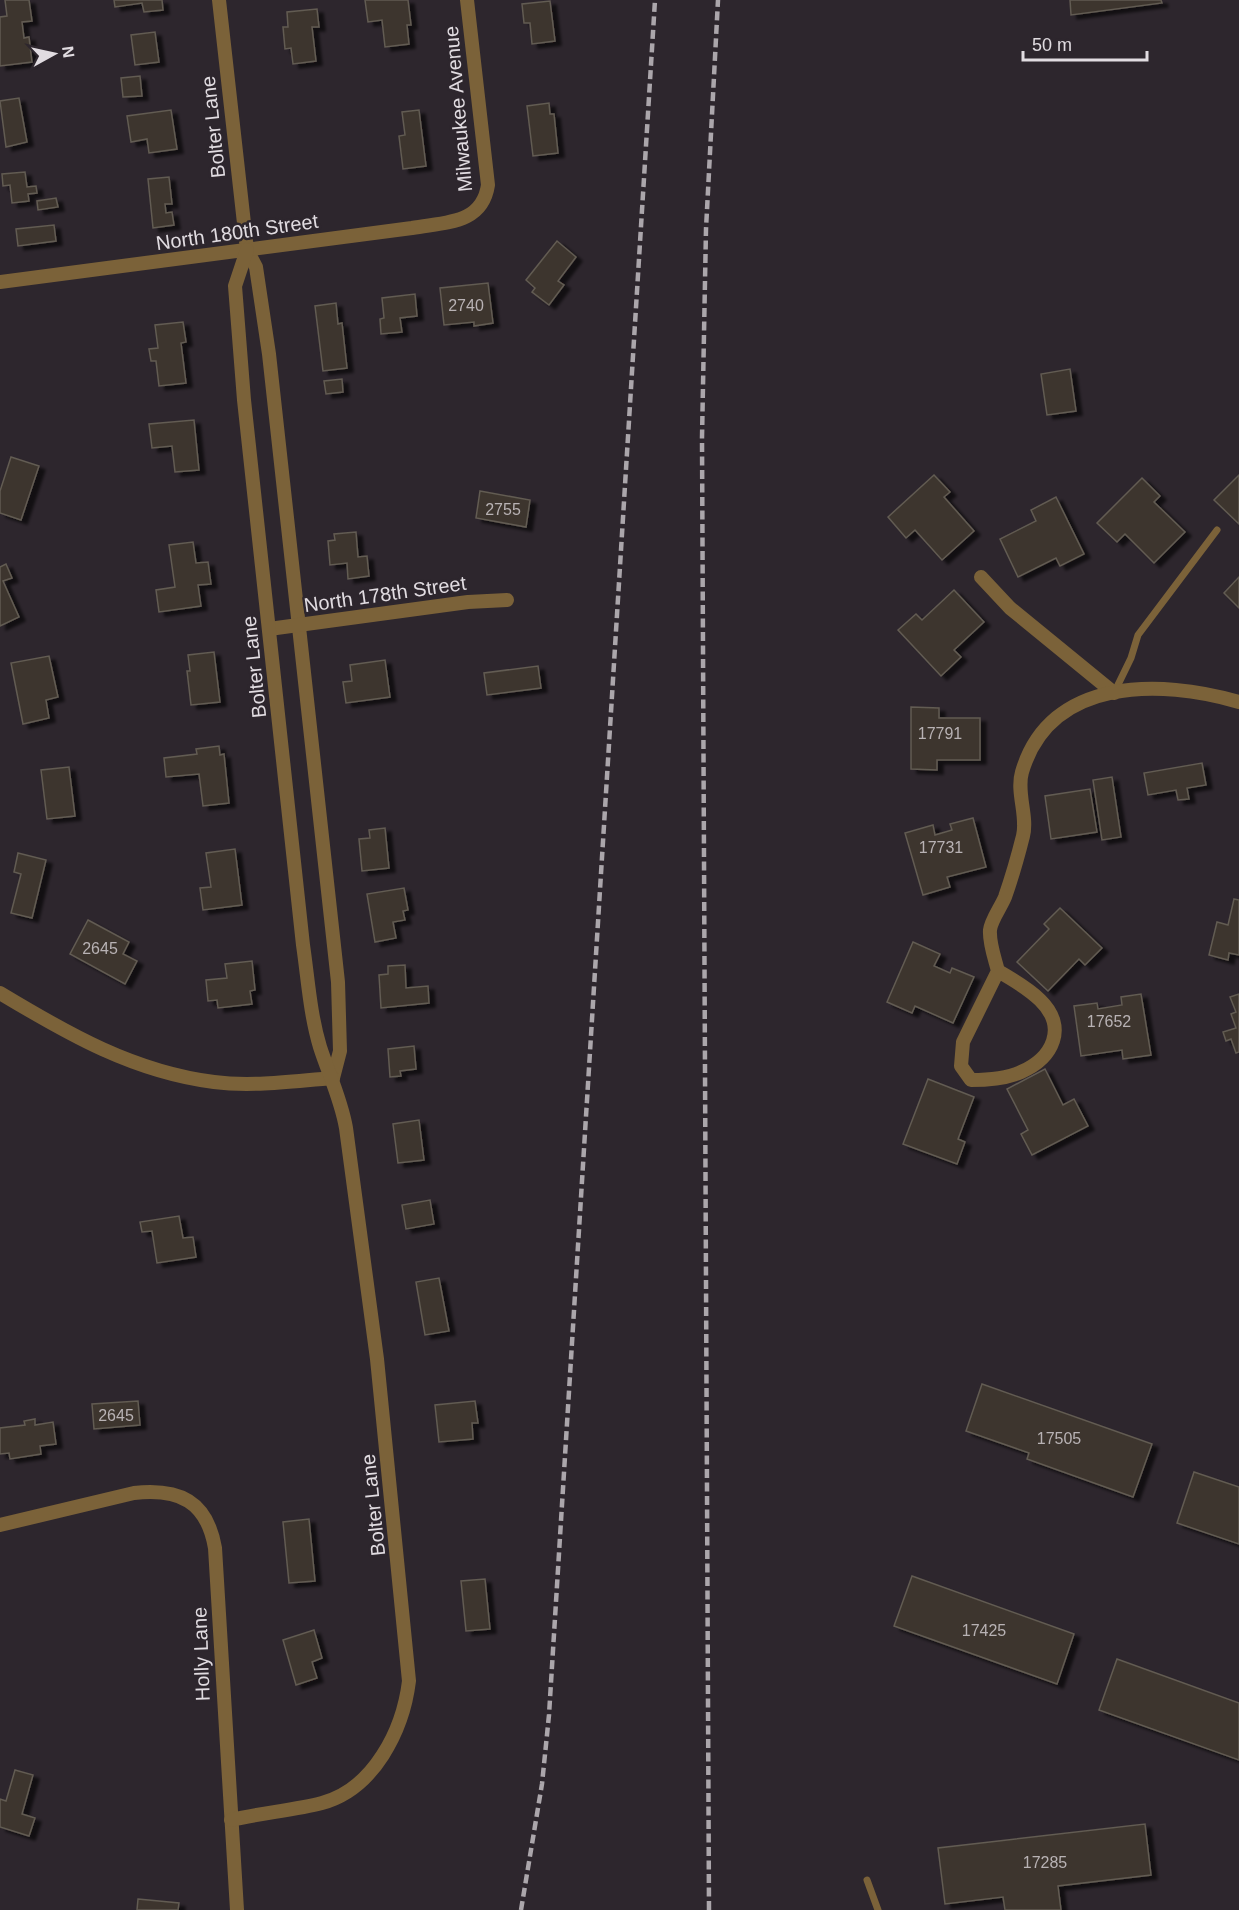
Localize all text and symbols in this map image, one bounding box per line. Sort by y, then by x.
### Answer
north arrow [24,24,84,84]
scale bar [1023,24,1148,62]
street label: Milwaukee Avenue [440,25,476,193]
text: 50 m [1032,35,1072,55]
text: N [59,45,78,59]
street label: Bolter Lane [197,75,229,179]
street label: North 180th Street [155,210,320,254]
house number: 2740 [448,297,484,314]
house number: 2755 [485,501,521,518]
street label: North 178th Street [303,572,468,616]
street label: Bolter Lane [238,615,270,719]
house number: 17791 [918,725,962,742]
house number: 17731 [919,839,963,856]
house number: 2645 [82,940,118,957]
house number: 17652 [1087,1013,1131,1030]
house number: 2645 [98,1407,134,1424]
house number: 17505 [1037,1430,1081,1447]
street label: Bolter Lane [357,1453,389,1557]
street label: Holly Lane [188,1606,214,1702]
house number: 17425 [962,1622,1006,1639]
house number: 17285 [1023,1854,1067,1871]

